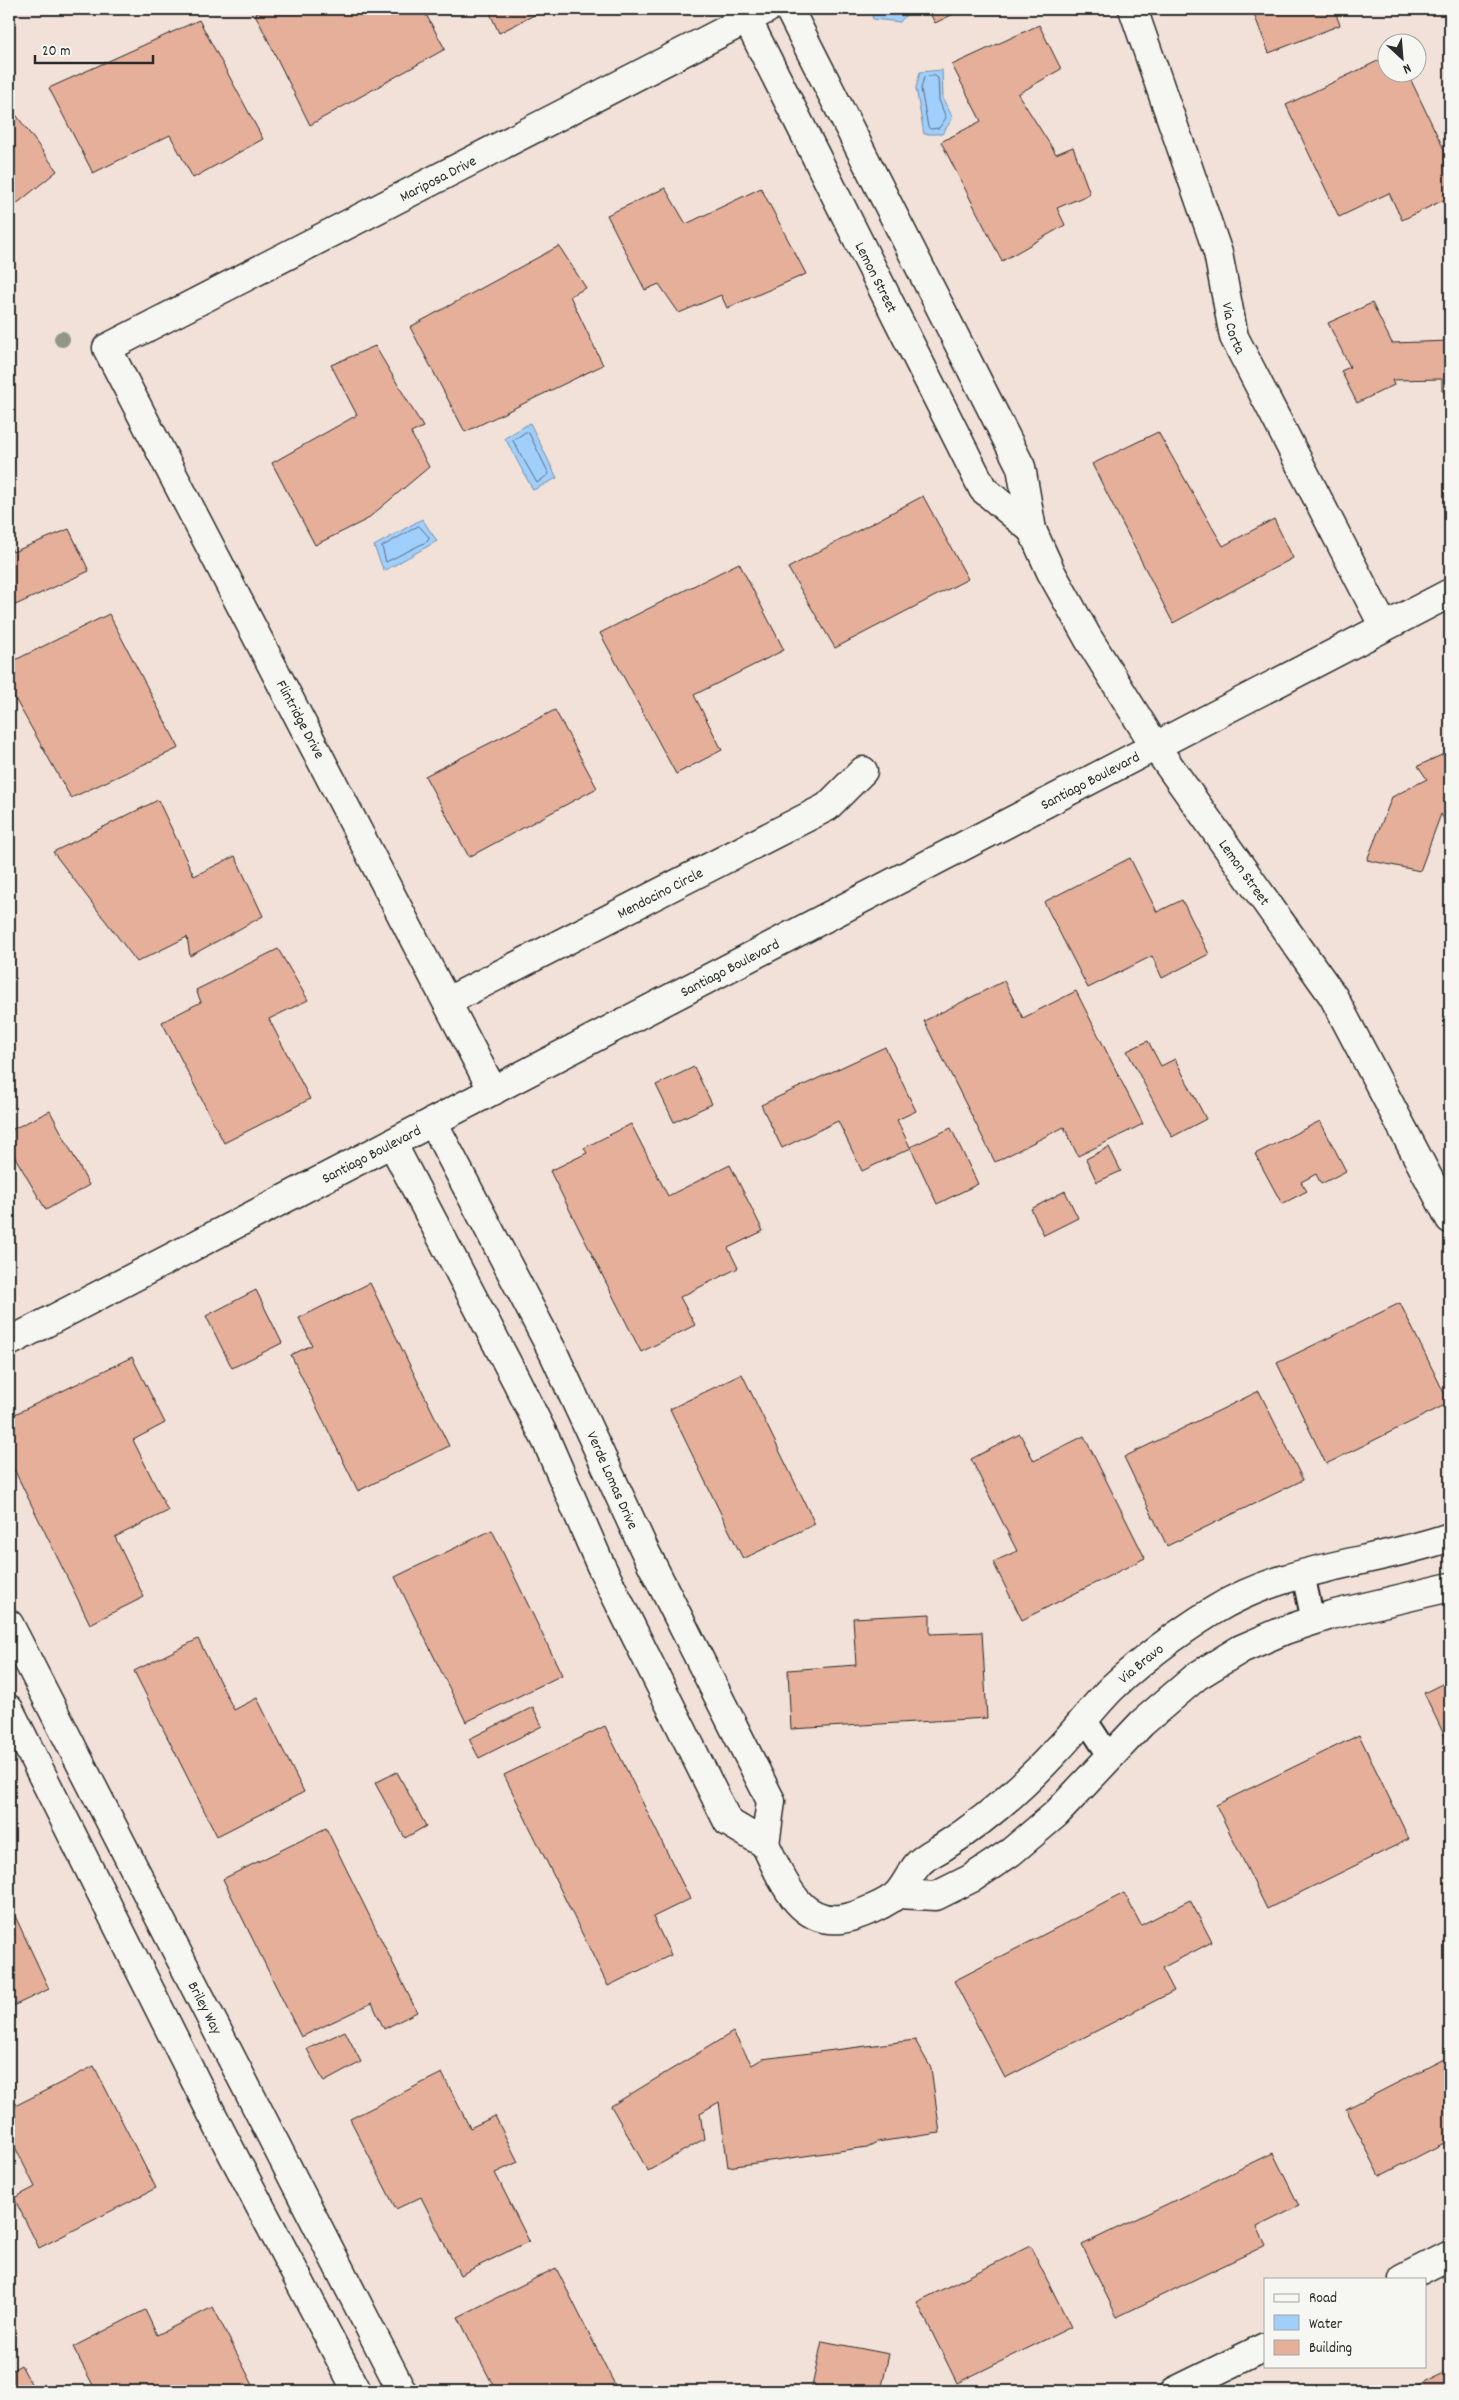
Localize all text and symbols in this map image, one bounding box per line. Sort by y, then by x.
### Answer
scale bar [35,32,152,64]
north arrow [1376,32,1426,82]
text: 20 m [42,41,70,63]
text: N [1399,57,1414,78]
street label: Mariposa Drive [396,151,481,209]
street label: Lemon Street [848,239,902,318]
street label: Via Corta [1215,301,1250,359]
street label: Flintridge Drive [269,677,329,764]
street label: Santiago Boulevard [1037,747,1144,817]
street label: Lemon Street [1212,836,1275,911]
street label: Mendocino Circle [614,863,708,926]
street label: Santiago Boulevard [677,934,784,1004]
street label: Santiago Boulevard [318,1121,425,1191]
street label: Verde Lomas Drive [580,1428,643,1534]
street label: Via Bravo [1114,1639,1169,1690]
street label: Briley Way [181,1978,227,2040]
legend [1264,2278,1426,2368]
text: Road [1309,2288,1337,2310]
text: Water [1309,2314,1343,2336]
text: Building [1309,2338,1352,2360]

